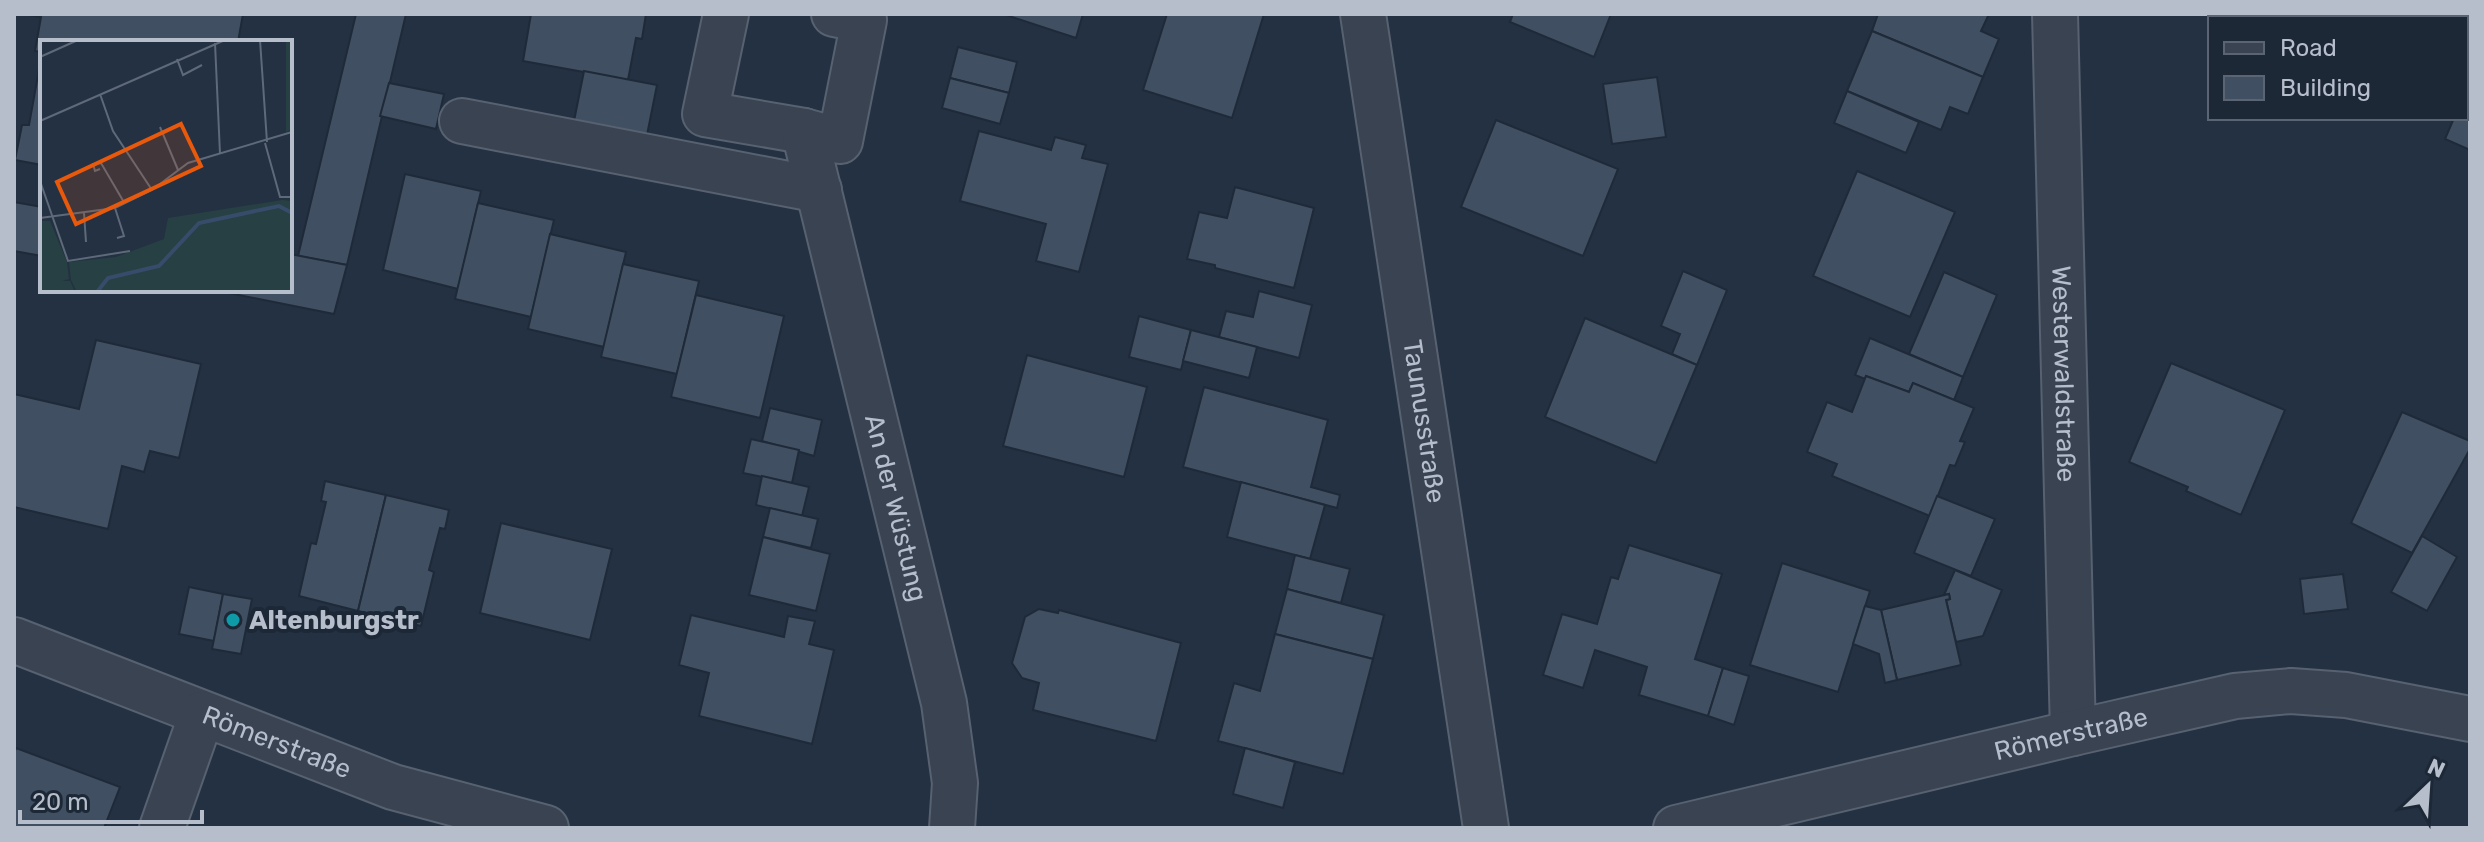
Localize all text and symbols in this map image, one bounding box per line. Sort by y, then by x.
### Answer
legend [2208,16,2468,120]
text: Road [2280,34,2337,62]
inset map [40,40,292,292]
text: Building [2280,74,2371,102]
street label: Westerwaldstraße [2045,265,2082,483]
street label: Taunusstraße [1396,338,1452,505]
street label: An der Wüstung [858,411,934,605]
place label: Altenburgstr [249,605,419,636]
marker: Altenburgstr [224,611,242,629]
street label: Römerstraße [198,700,355,785]
street label: Römerstraße [1991,701,2151,767]
north arrow [2388,746,2468,826]
text: N [2423,753,2449,784]
scale bar [20,774,202,824]
text: 20 m [32,788,89,816]

